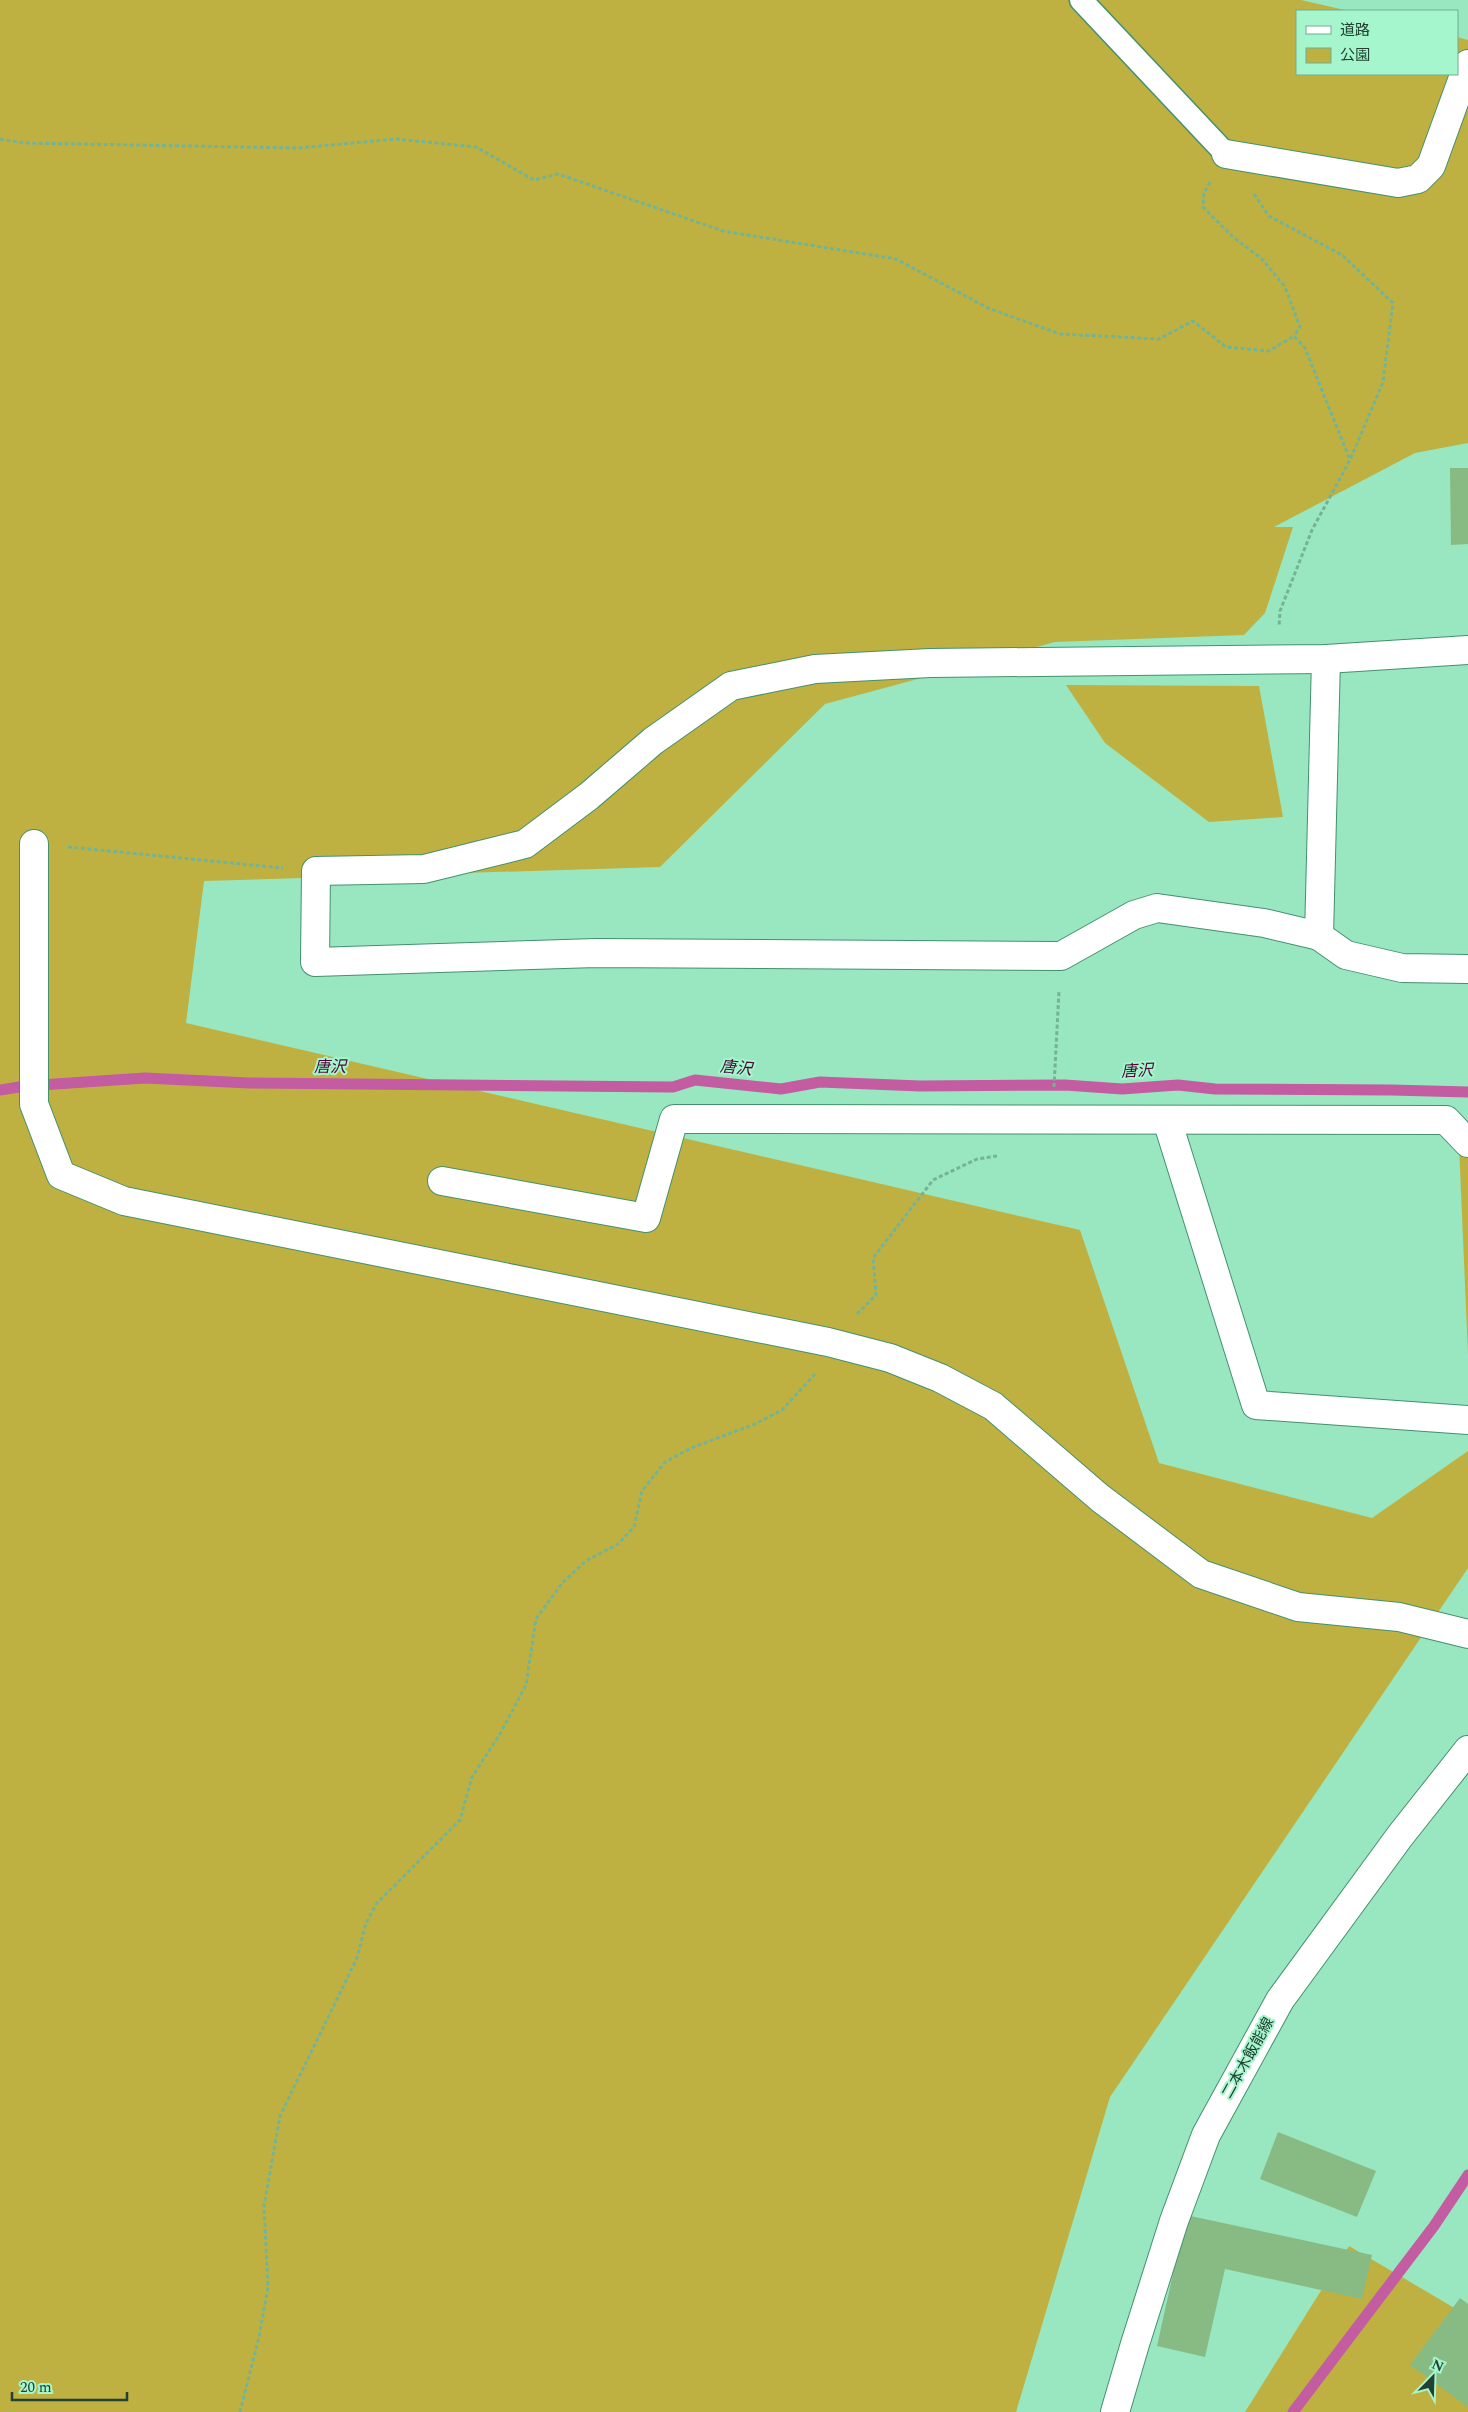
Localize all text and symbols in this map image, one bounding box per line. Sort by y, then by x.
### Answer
legend [1296,10,1458,75]
text: 道路 [1340,19,1370,42]
text: 公園 [1340,44,1370,67]
water label: 唐沢 [719,1054,755,1082]
water label: 唐沢 [314,1055,348,1079]
water label: 唐沢 [1120,1058,1156,1084]
street label: 二本木飯能線 [1216,2013,1280,2103]
north arrow [1408,2352,1458,2402]
text: N [1429,2354,1447,2377]
scale bar [12,2370,128,2402]
text: 20 m [20,2376,52,2399]

